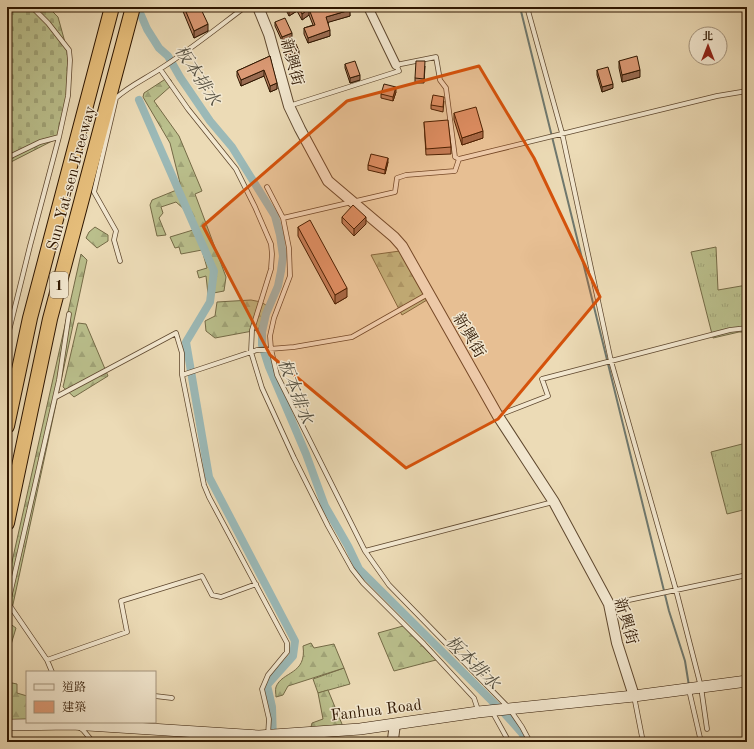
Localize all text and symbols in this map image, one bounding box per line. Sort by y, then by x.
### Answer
north arrow [688,26,728,66]
text: 北 [703,30,714,43]
street label: 新興街 [277,37,307,88]
water label: 板本排水 [171,42,225,111]
street label: Sun Yat-sen Freeway [45,104,99,253]
road number: 1 [50,272,68,298]
street label: 新興街 [449,310,489,361]
water label: 板本排水 [274,356,317,428]
street label: 新興街 [611,596,641,647]
water label: 板本排水 [442,632,505,695]
legend [26,671,156,723]
text: 道路 [62,680,86,694]
street label: Fanhua Road [330,697,423,725]
text: 建築 [62,700,86,714]

